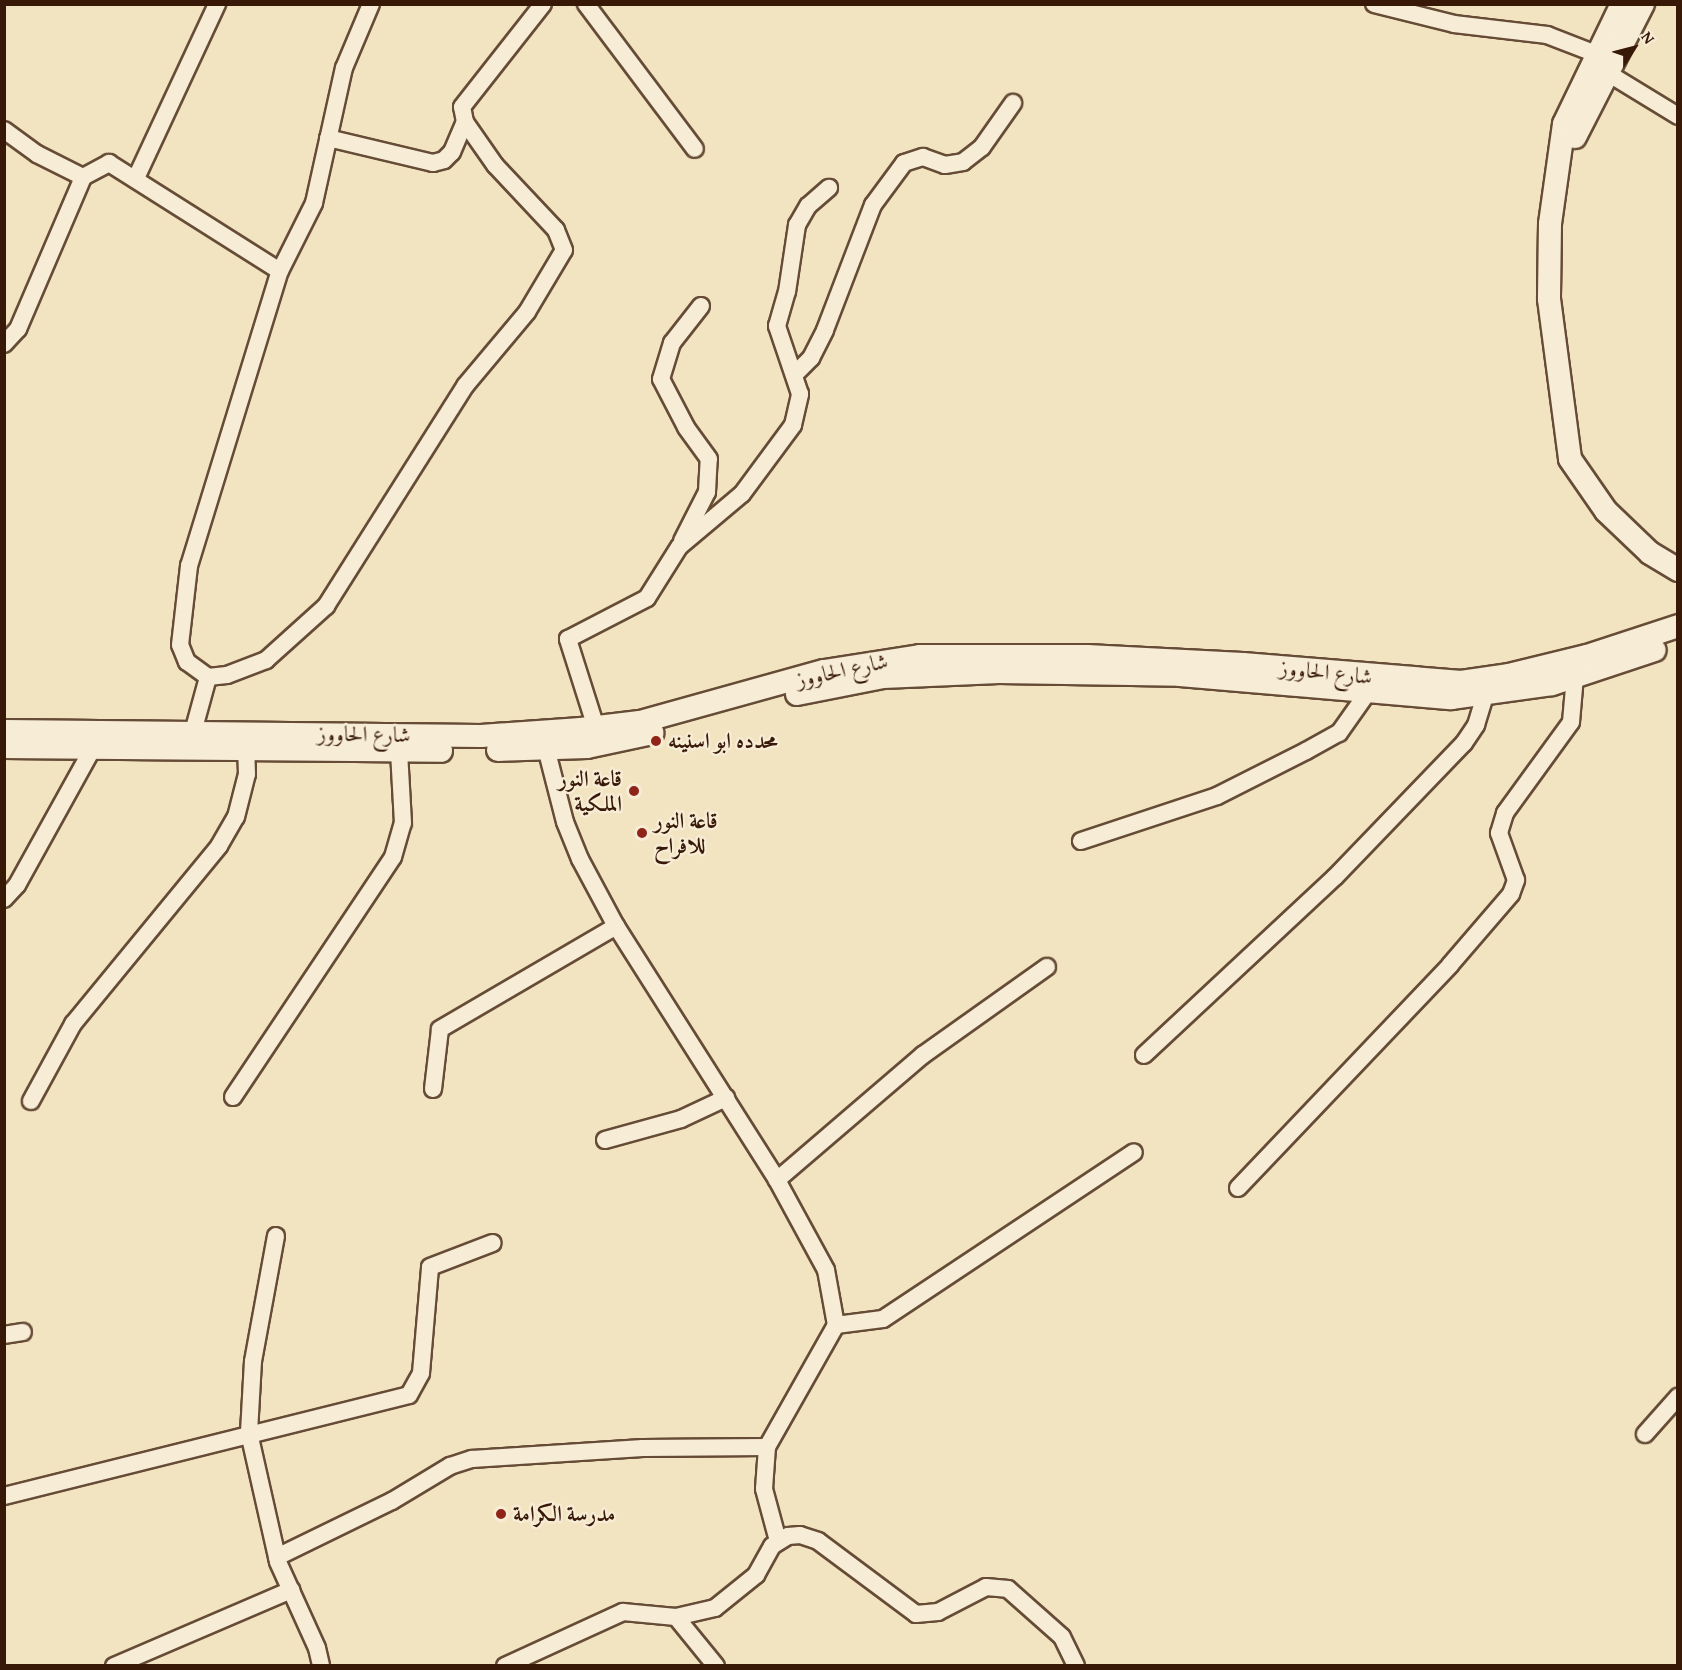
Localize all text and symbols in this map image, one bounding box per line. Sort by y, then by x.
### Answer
north arrow [1604,18,1664,78]
text: N [1636,26,1661,49]
street label: شارع الحاووز [794,647,890,693]
street label: شارع الحاووز [1278,654,1374,690]
street label: شارع الحاووز [317,720,411,748]
place label: محدده ابو اسنينه [668,728,778,754]
marker: محدده ابو اسنينه [649,734,663,748]
place label: قاعة النور الملكية [558,765,622,816]
marker: قاعة النور الملكية [627,784,641,798]
place label: قاعة النور للافراح [654,807,718,858]
marker: قاعة النور للافراح [635,826,649,840]
place label: مدرسة الكرامة [513,1501,615,1527]
marker: مدرسة الكرامة [494,1507,508,1521]

